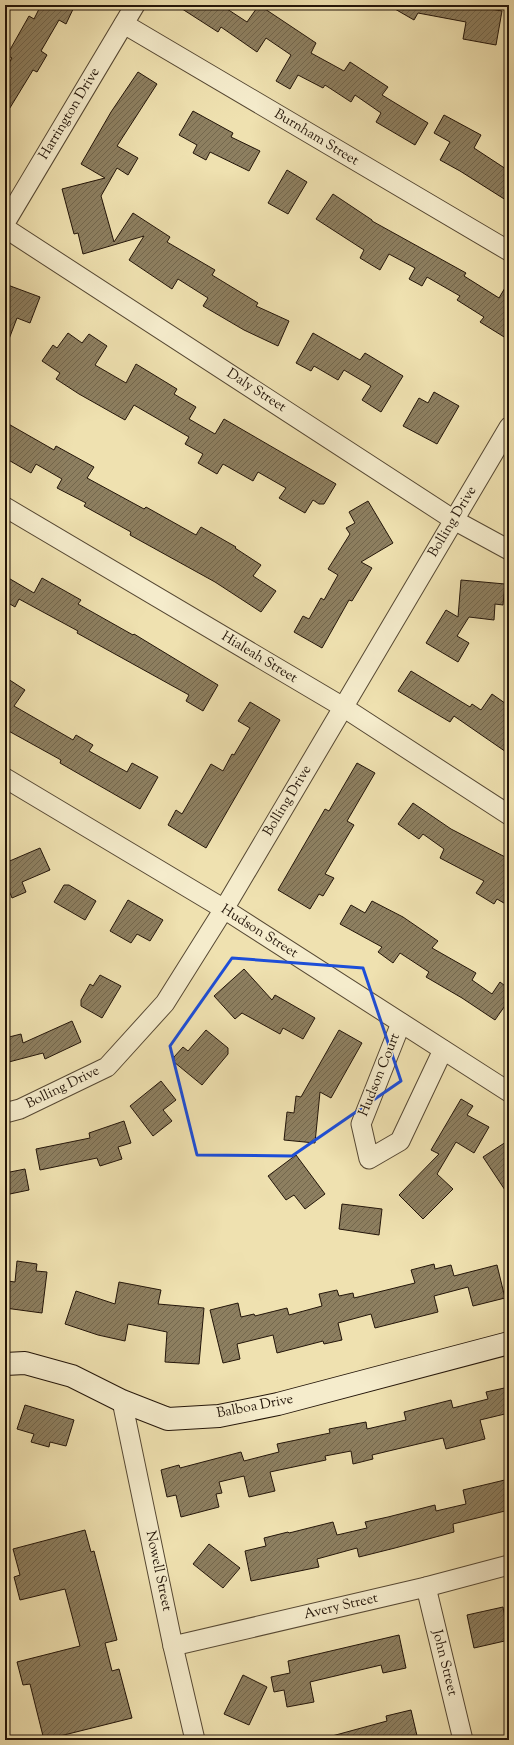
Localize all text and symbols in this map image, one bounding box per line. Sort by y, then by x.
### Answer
street label: Harrington Drive [35,64,105,164]
street label: Burnham Street [270,105,362,171]
street label: Daly Street [222,364,290,418]
street label: Bolling Drive [424,483,482,561]
street label: Hialeah Street [217,627,301,689]
street label: Bolling Drive [259,762,317,840]
street label: Hudson Street [217,900,302,964]
street label: Hudson Court [354,1030,406,1120]
street label: Bolling Drive [23,1062,103,1114]
street label: Balboa Drive [215,1390,295,1424]
street label: Nowell Street [140,1529,176,1613]
street label: Avery Street [302,1589,380,1625]
street label: John Street [426,1627,462,1698]

